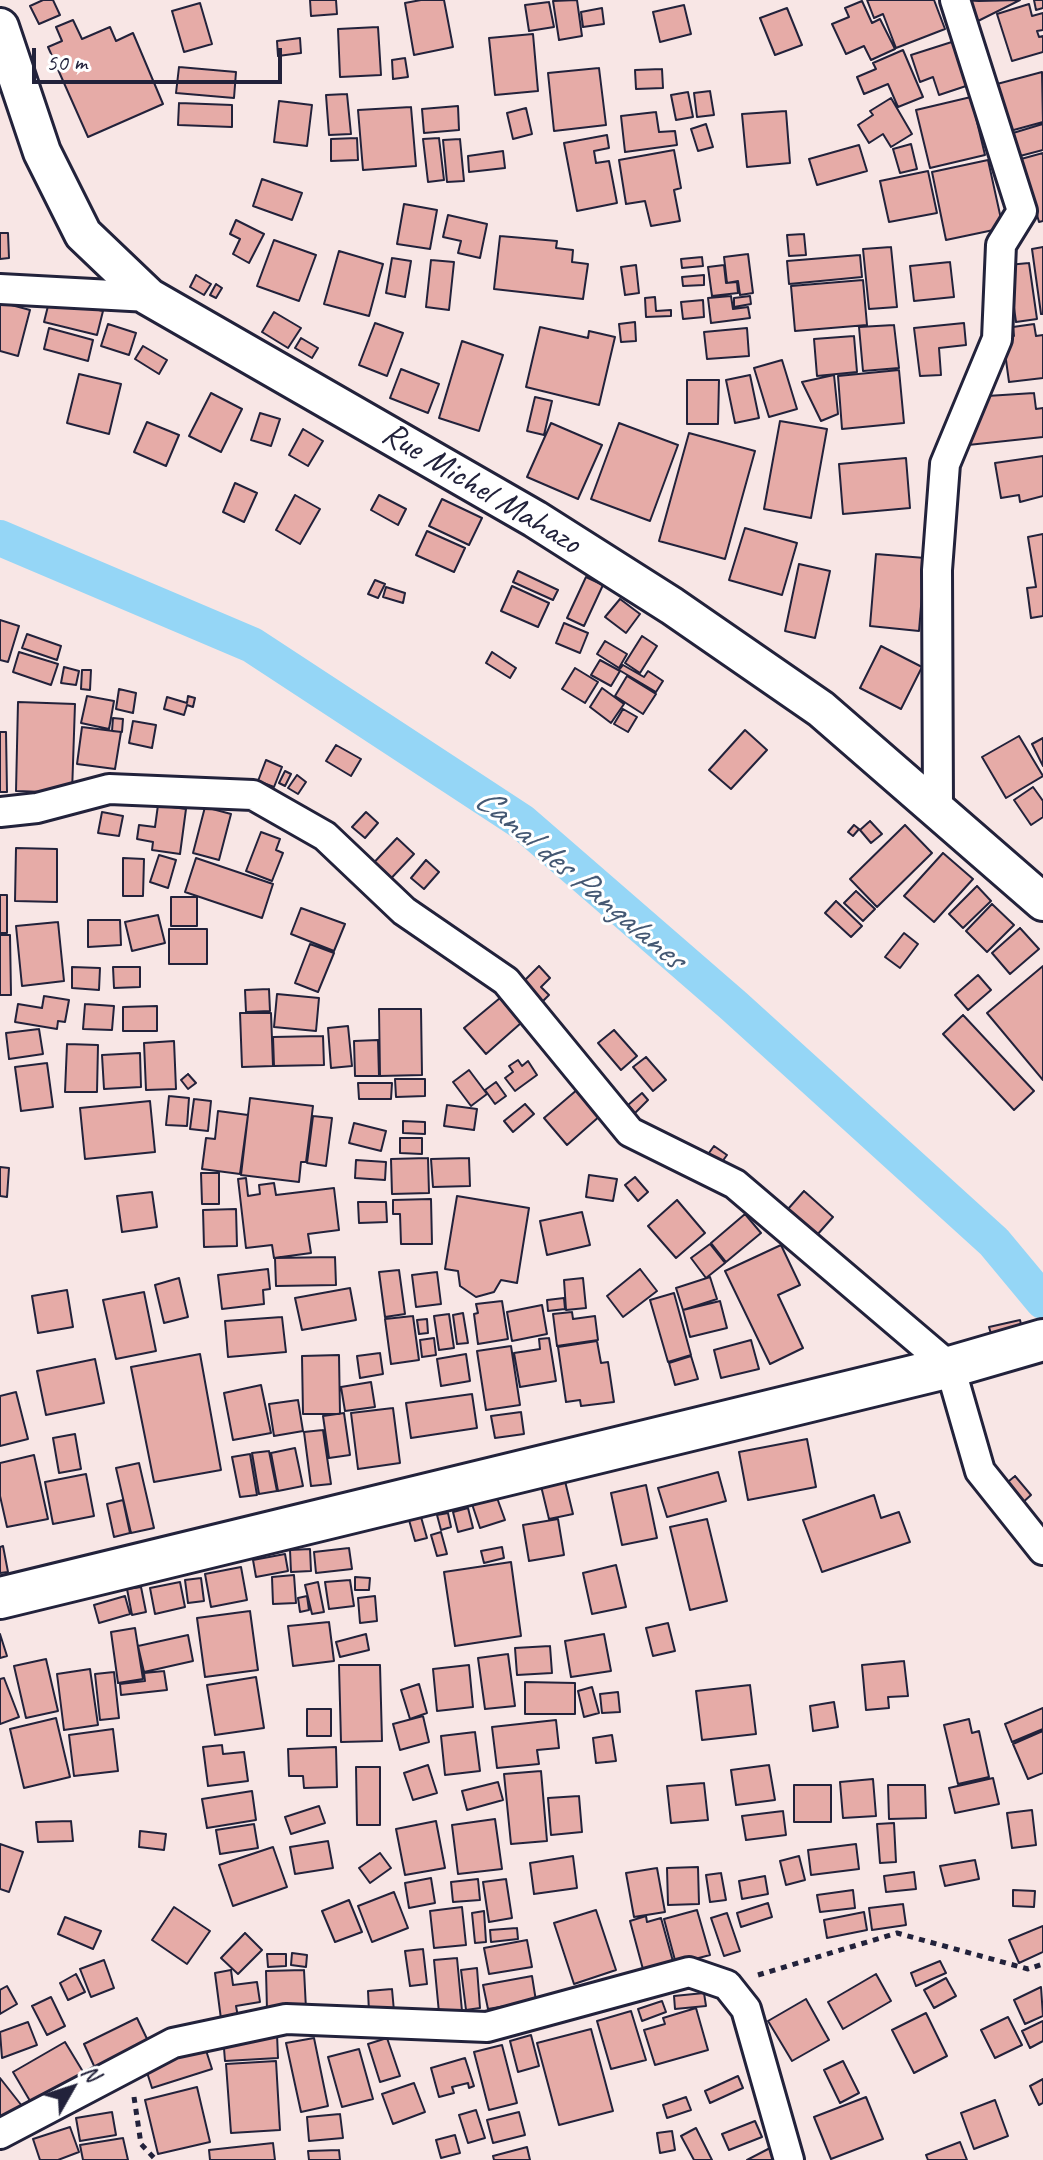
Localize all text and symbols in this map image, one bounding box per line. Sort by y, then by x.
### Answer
scale bar [36,32,286,82]
text: 50 m [46,47,87,77]
street label: Rue Michel Mahazo [374,414,588,564]
water label: Canal des Pangalanes [465,779,693,979]
north arrow [32,2048,112,2128]
text: N [75,2059,106,2087]

